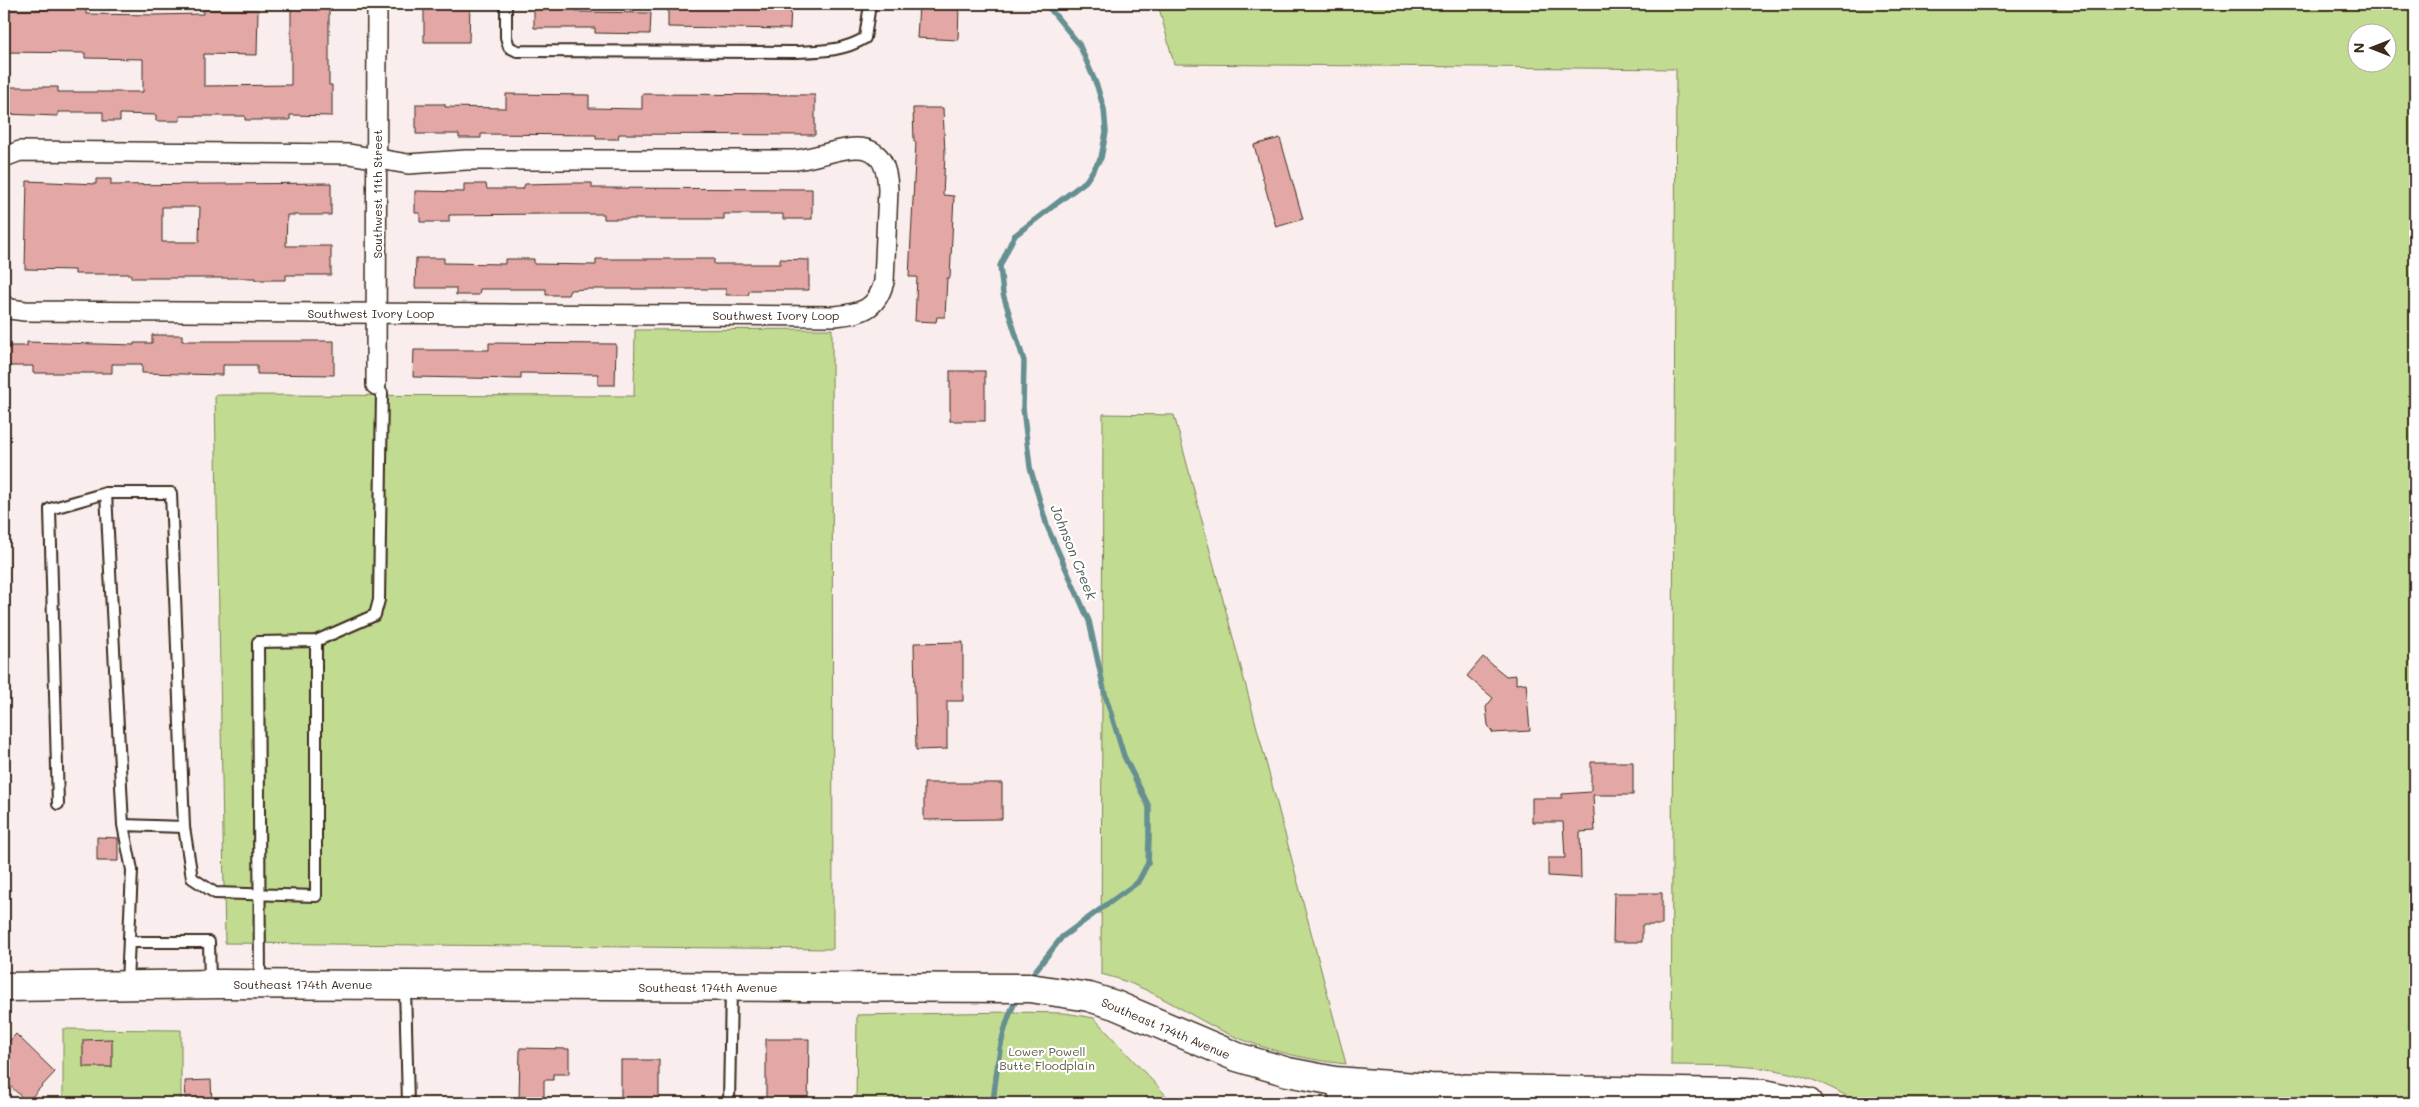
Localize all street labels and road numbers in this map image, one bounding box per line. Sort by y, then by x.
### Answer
street label: Southwest 11th Street [369,130,385,259]
street label: Southwest Ivory Loop [308,305,434,321]
street label: Southwest Ivory Loop [713,307,839,323]
street label: Southeast 174th Avenue [234,976,372,992]
street label: Southeast 174th Avenue [639,979,777,995]
street label: Southeast 174th Avenue [1099,994,1233,1062]

